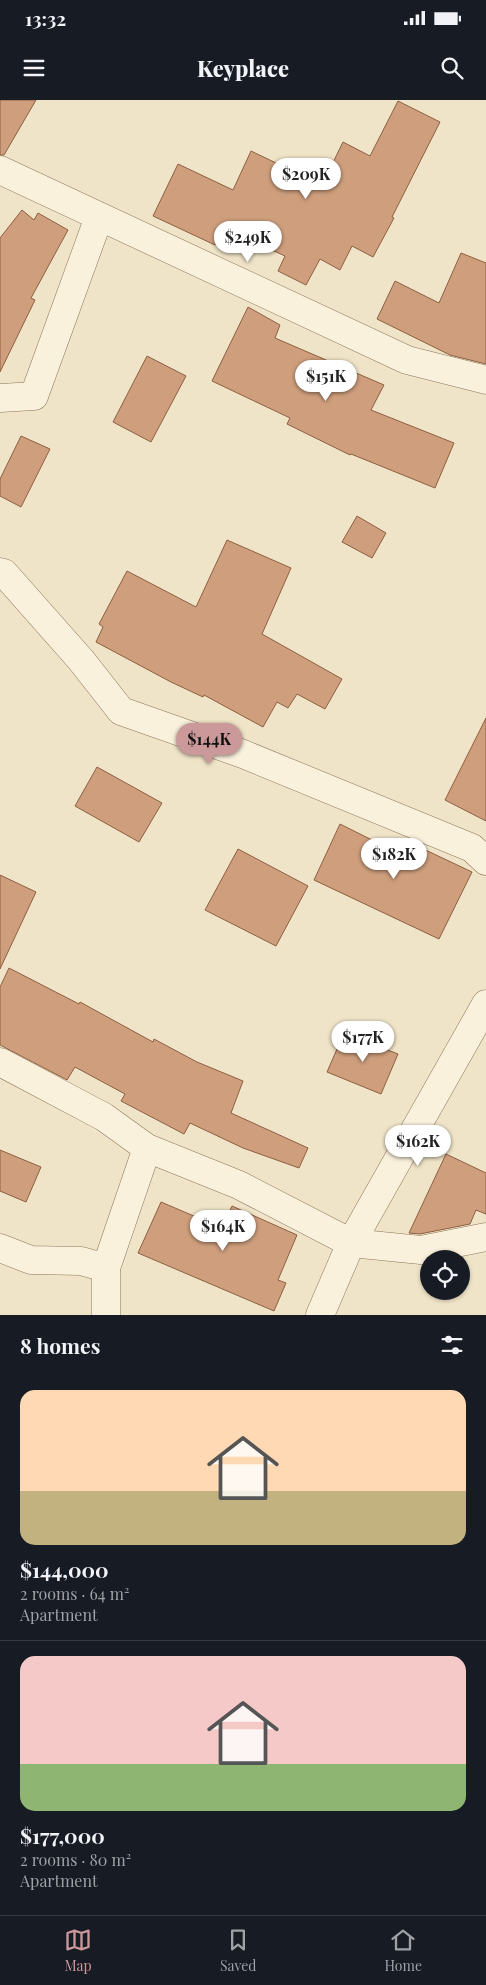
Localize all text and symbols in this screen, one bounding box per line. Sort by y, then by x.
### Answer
text: 13:32 [25,5,66,31]
text: Keyplace [197,53,289,83]
icon: menu [20,54,48,82]
icon: search [438,54,466,82]
pin: $209K [271,158,341,200]
text: $209K [282,163,330,184]
pin: $249K [213,220,283,263]
text: $249K [225,226,271,247]
pin: $151K [291,360,361,402]
text: $151K [306,365,346,386]
pin: $144K [174,722,244,765]
text: $144K [187,728,231,749]
pin: $182K [359,838,429,880]
text: $182K [372,843,416,864]
pin: $177K [328,1020,398,1063]
text: $177K [342,1026,384,1047]
pin: $162K [383,1124,453,1167]
text: $162K [396,1130,440,1151]
pin: $164K [188,1210,258,1252]
text: $164K [201,1215,245,1236]
map controls [420,1250,470,1300]
button: locate [420,1250,470,1300]
text: 8 homes [20,1331,100,1359]
icon: filters [438,1331,466,1359]
icon: home [198,1423,288,1513]
text: $144,000 [20,1555,109,1583]
text: 2 rooms · 64 m² [20,1583,129,1604]
text: Apartment [20,1604,98,1625]
icon: home [198,1688,288,1778]
text: $177,000 [20,1821,105,1849]
text: 2 rooms · 80 m² [20,1849,131,1870]
text: Apartment [20,1870,98,1891]
tab: Map [64,1926,92,1975]
tab: Saved [220,1926,256,1975]
tab: Home [384,1926,422,1975]

